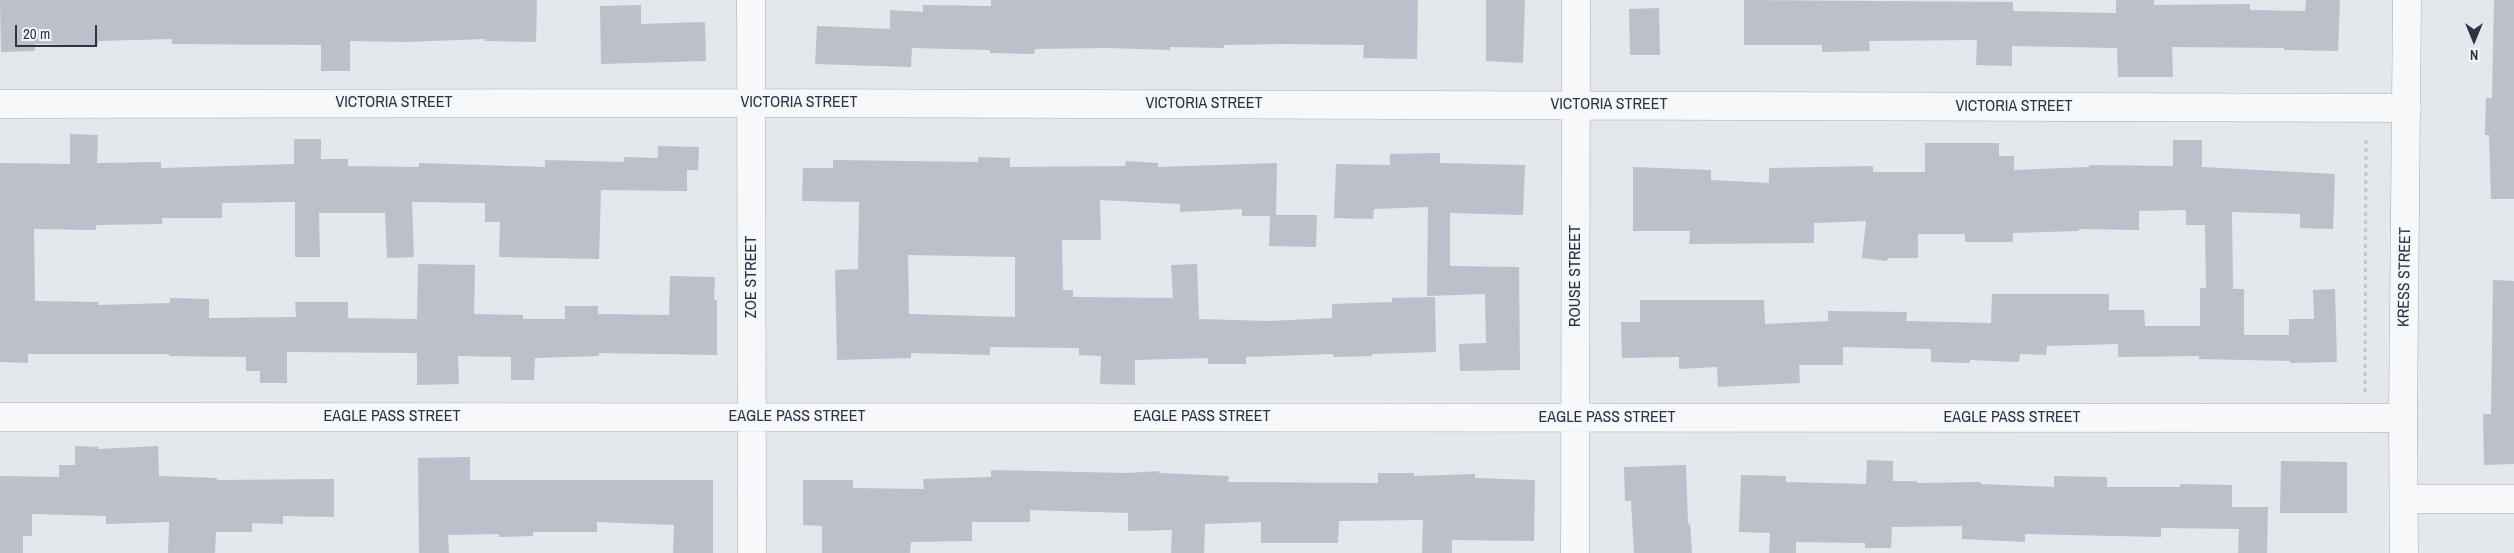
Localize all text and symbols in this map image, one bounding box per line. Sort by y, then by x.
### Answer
scale bar [18,15,100,47]
north arrow [2449,15,2499,65]
text: 20 m [23,23,50,44]
text: N [2470,46,2478,64]
street label: VICTORIA STREET [335,93,453,113]
street label: VICTORIA STREET [740,93,858,113]
street label: VICTORIA STREET [1145,94,1263,114]
street label: VICTORIA STREET [1550,95,1668,115]
street label: VICTORIA STREET [1955,97,2073,117]
street label: ROUSE STREET [1566,225,1586,327]
street label: KRESS STREET [2395,227,2415,327]
street label: ZOE STREET [742,236,762,318]
street label: EAGLE PASS STREET [324,407,460,427]
street label: EAGLE PASS STREET [729,407,865,427]
street label: EAGLE PASS STREET [1134,407,1270,427]
street label: EAGLE PASS STREET [1539,408,1675,428]
street label: EAGLE PASS STREET [1944,408,2080,428]

